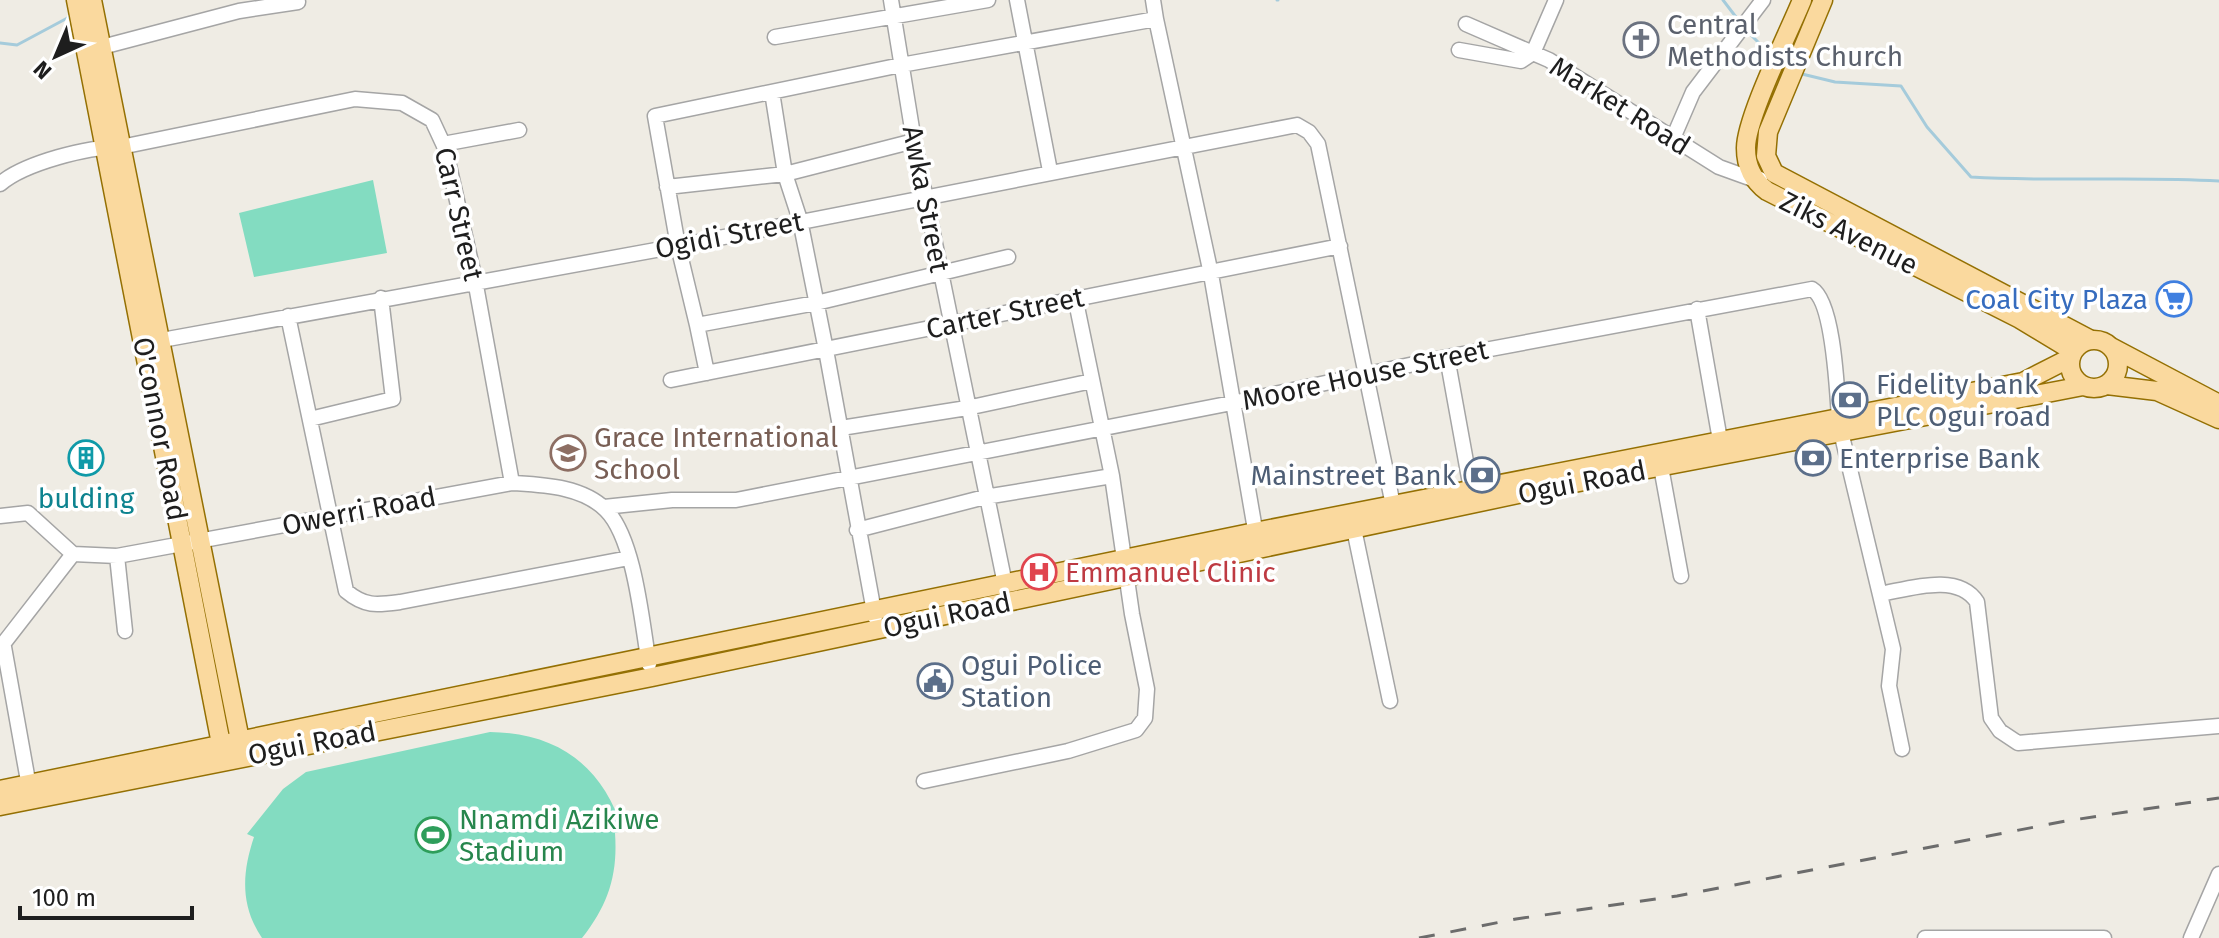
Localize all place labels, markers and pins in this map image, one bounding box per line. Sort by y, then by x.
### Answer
place label: Central Methodists Church [1667,8,1903,73]
church icon: Central Methodists Church [1622,21,1660,59]
supermarket icon: Coal City Plaza [2155,280,2193,318]
place label: Coal City Plaza [1965,283,2148,316]
place label: Fidelity bank PLC Ogui road [1876,368,2051,433]
bank icon: Fidelity bank PLC Ogui road [1831,381,1869,419]
place label: Grace International School [594,421,838,486]
school or university icon: Grace International School [549,434,587,472]
building icon: bulding [67,439,105,477]
bank icon: Enterprise Bank [1794,439,1832,477]
place label: Enterprise Bank [1839,442,2041,475]
bank icon: Mainstreet Bank [1463,456,1501,494]
place label: Mainstreet Bank [1250,459,1457,492]
place label: bulding [38,482,135,515]
hospital icon: Emmanuel Clinic [1020,553,1058,591]
place label: Emmanuel Clinic [1065,556,1276,589]
place label: Ogui Police Station [961,649,1102,714]
public building icon: Ogui Police Station [916,662,954,700]
place label: Nnamdi Azikiwe Stadium [459,803,660,868]
sports icon: Nnamdi Azikiwe Stadium [414,816,452,854]

